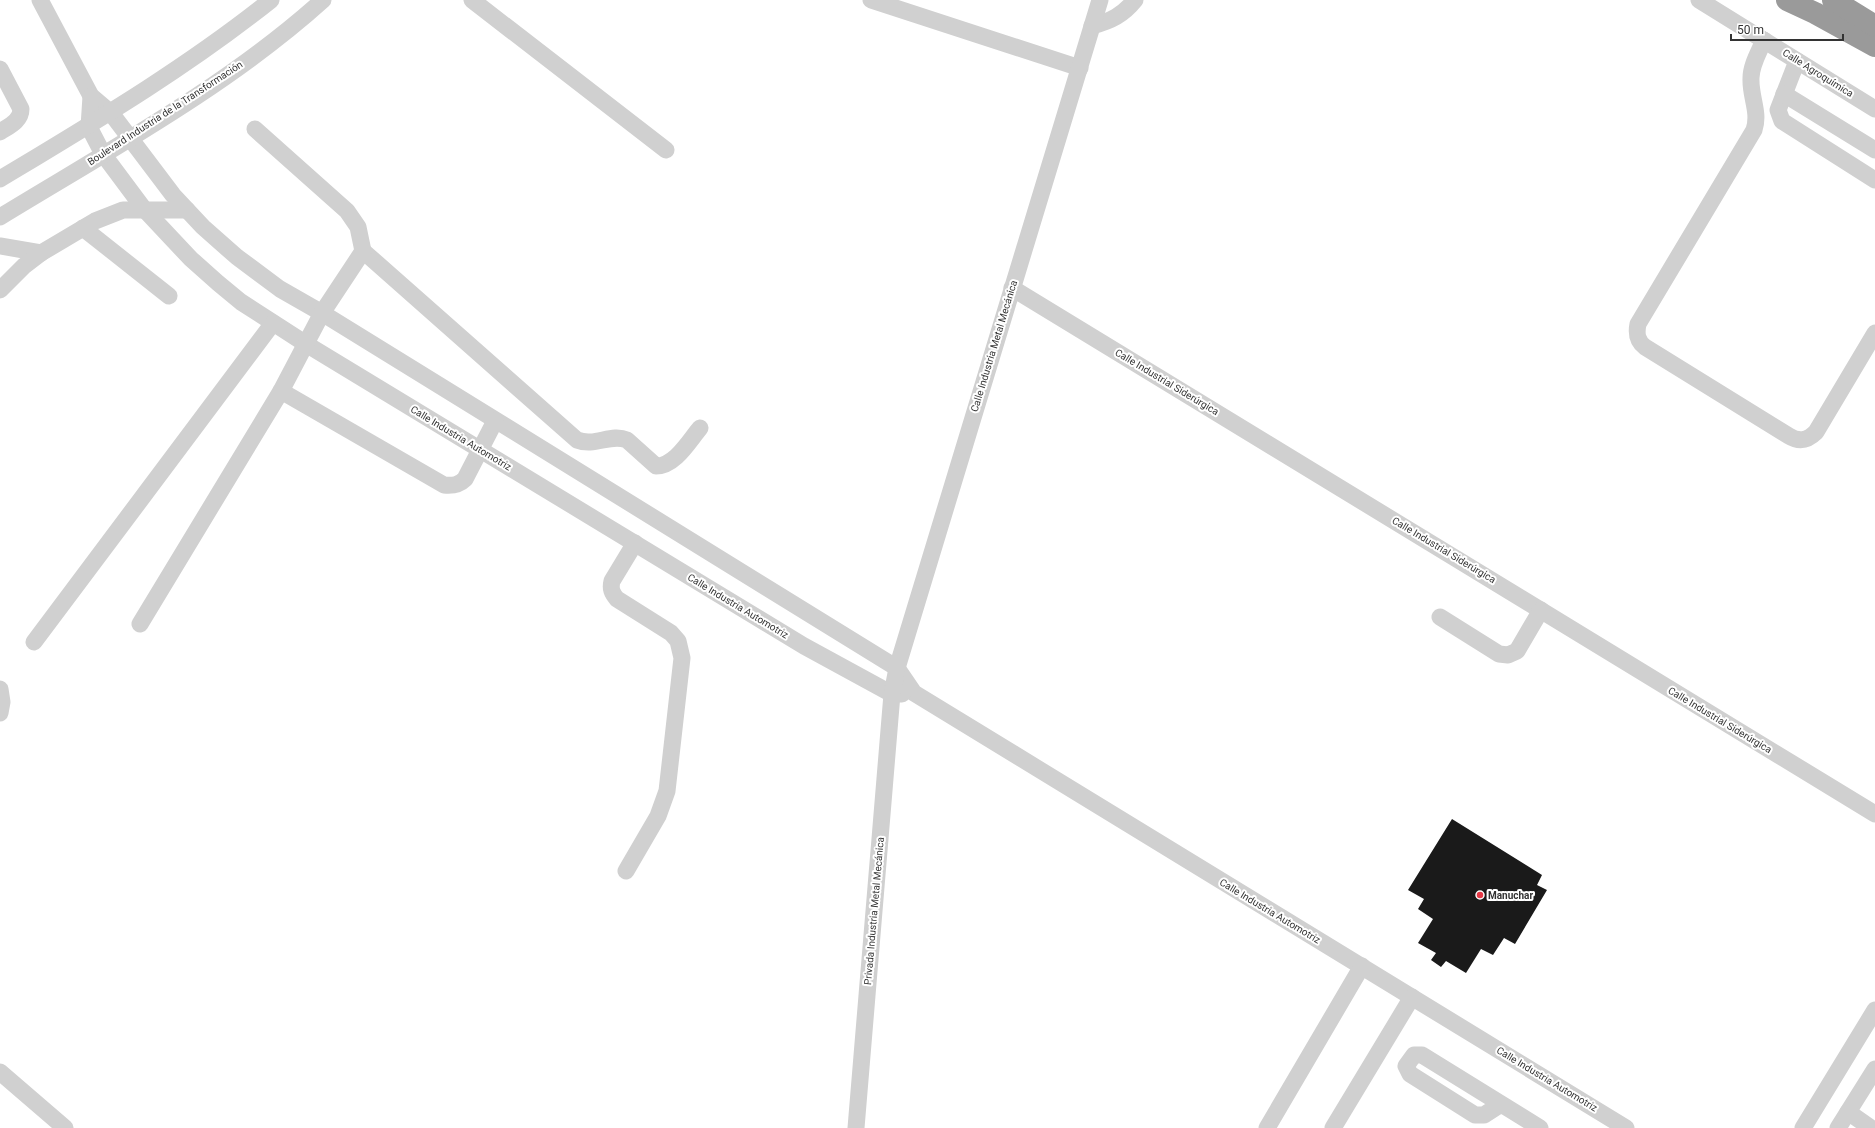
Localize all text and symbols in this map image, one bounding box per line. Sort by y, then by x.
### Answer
scale bar [1731,16,1843,42]
text: 50 m [1737,23,1764,37]
street label: Calle Agroquímica [1781,47,1855,99]
street label: Boulevard Industria de la Transformación [85,59,245,167]
street label: Calle Industria Metal Mecánica [969,279,1019,413]
street label: Calle Industrial Siderúrgica [1113,347,1221,417]
street label: Calle Industria Automotriz [409,404,513,472]
street label: Calle Industrial Siderúrgica [1390,515,1498,585]
street label: Calle Industria Automotriz [686,572,790,640]
street label: Calle Industrial Siderúrgica [1666,685,1774,755]
street label: Privada Industria Metal Mecánica [862,837,886,985]
street label: Calle Industria Automotriz [1218,877,1322,945]
marker: Manuchar [1475,890,1485,900]
place label: Manuchar [1488,890,1533,901]
street label: Calle Industria Automotriz [1495,1045,1599,1113]

